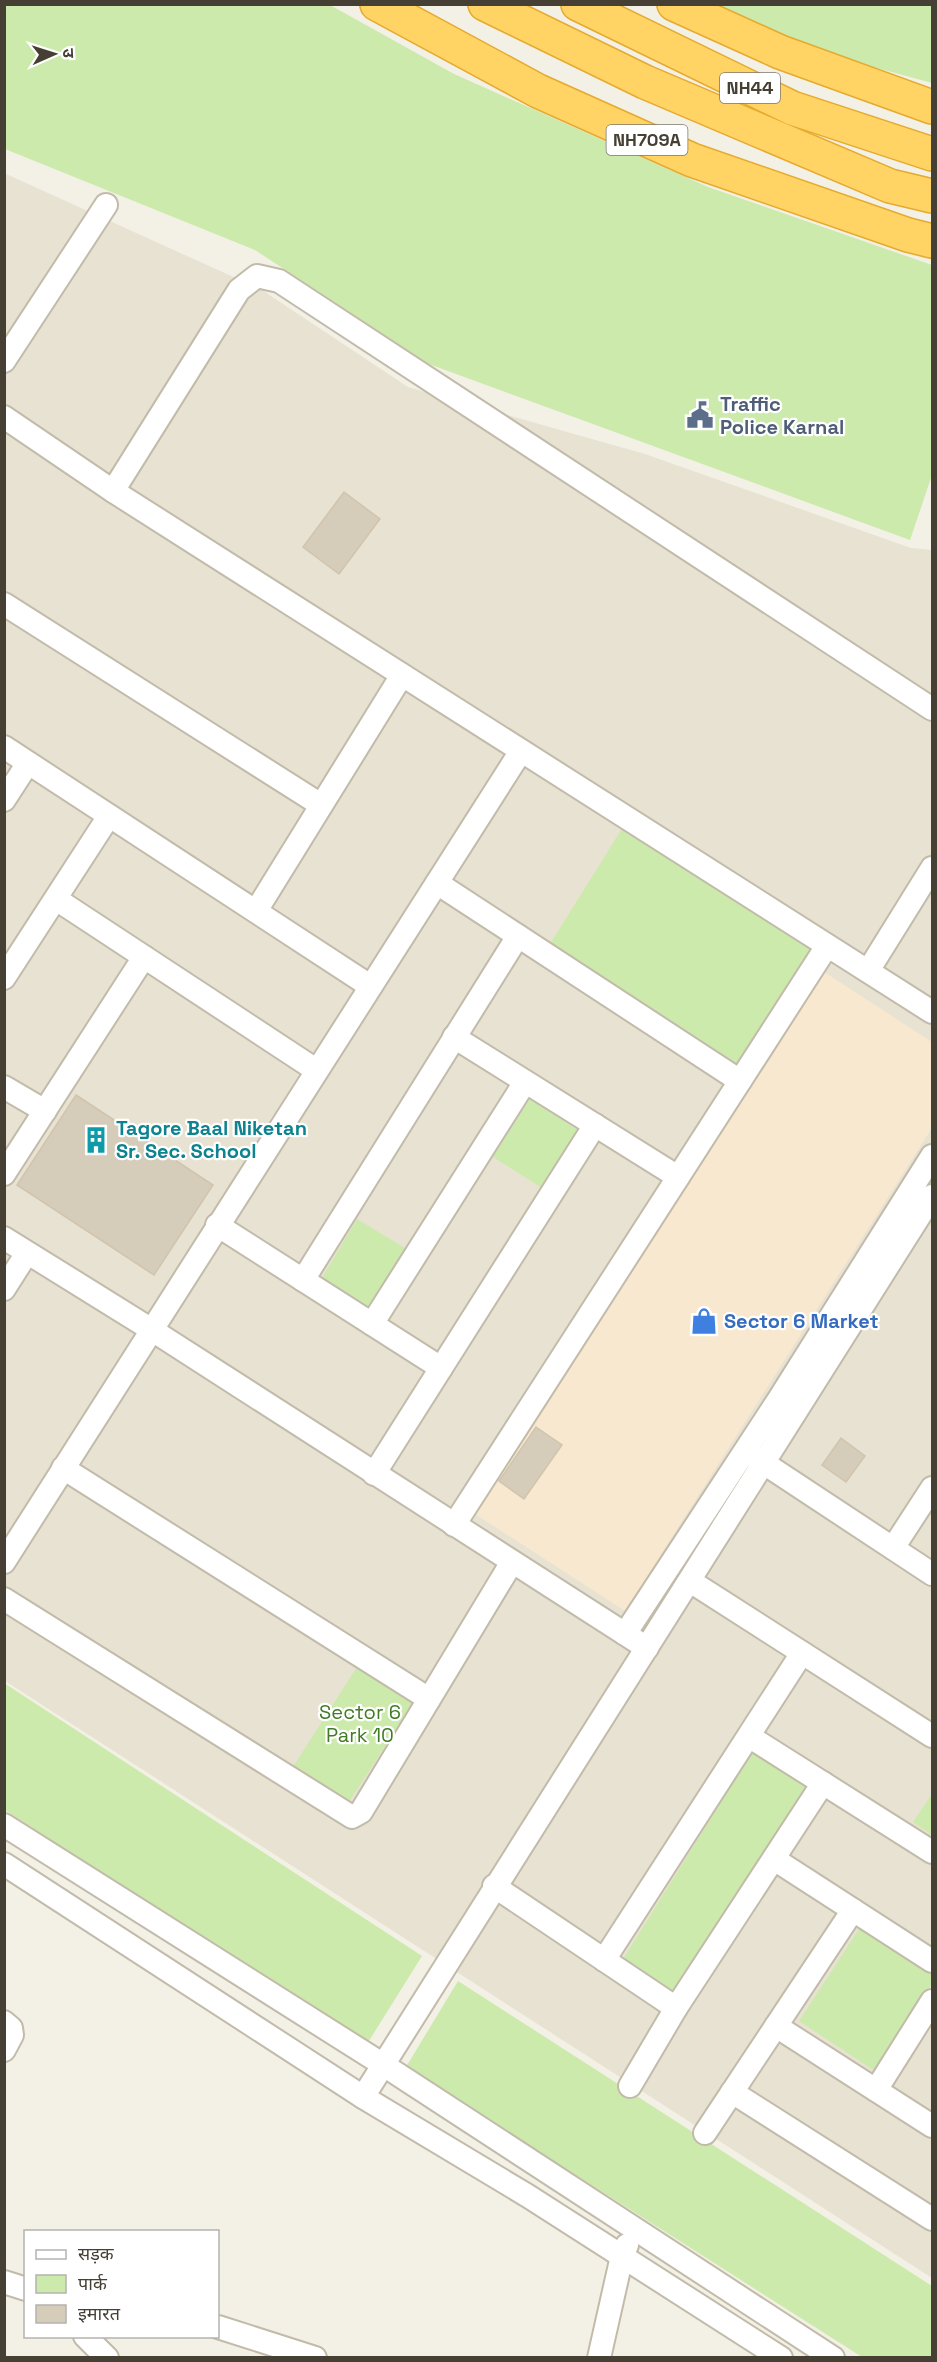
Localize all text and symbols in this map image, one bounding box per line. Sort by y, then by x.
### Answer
north arrow [24,24,84,84]
text: उ [58,48,79,59]
road number: NH44 [720,73,780,103]
road number: NH709A [606,125,688,155]
place label: Traffic Police Karnal [720,391,844,440]
public building icon: Traffic Police Karnal [685,400,715,430]
place label: Tagore Baal Niketan Sr. Sec. School [116,1115,307,1164]
building icon: Tagore Baal Niketan Sr. Sec. School [81,1125,111,1155]
shop icon: Sector 6 Market [689,1306,719,1336]
place label: Sector 6 Market [724,1308,879,1334]
park label: Sector 6 Park 10 [319,1699,401,1748]
legend [24,2230,219,2338]
text: सड़क [78,2242,115,2265]
text: पार्क [78,2272,108,2295]
text: इमारत [78,2302,121,2325]

